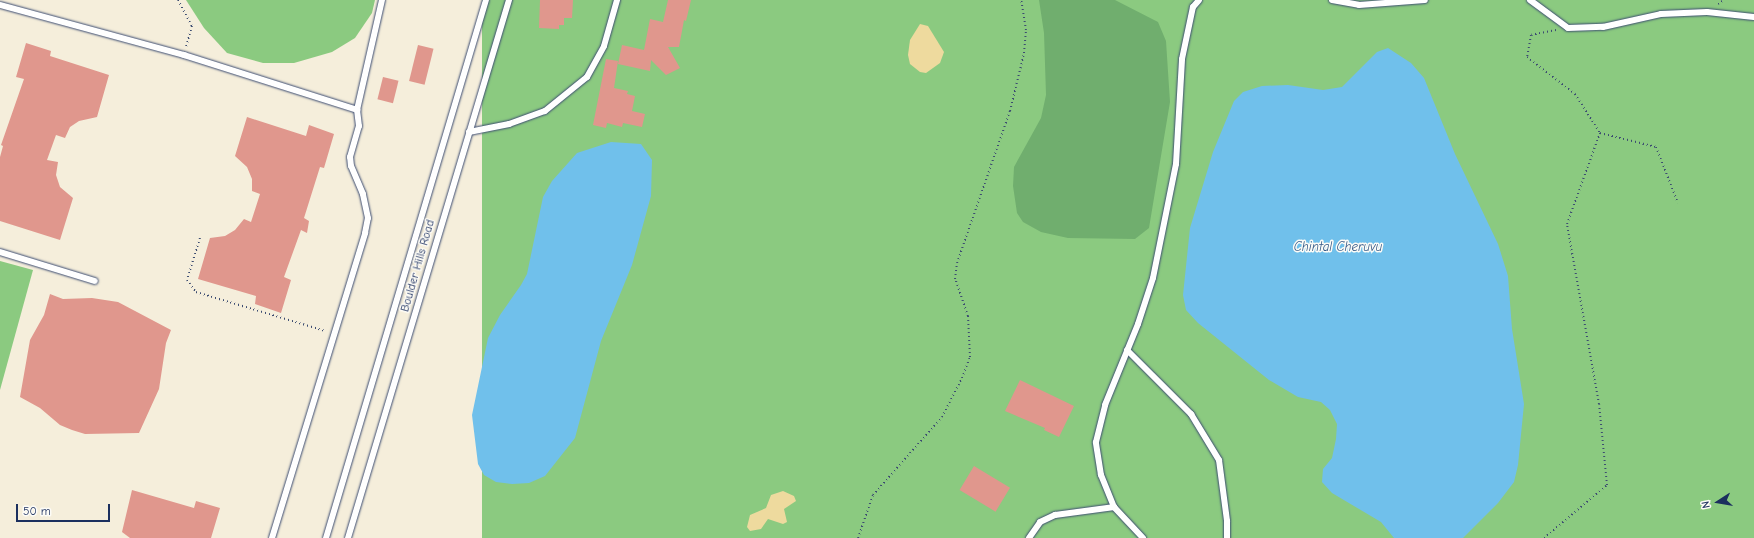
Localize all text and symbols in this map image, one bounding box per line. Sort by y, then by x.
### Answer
street label: Boulder Hills Road [398,218,438,314]
water label: Chintal Cheruvu [1294,239,1382,255]
north arrow [1698,482,1738,522]
scale bar [18,496,112,522]
text: N [1699,500,1713,509]
text: 50 m [23,504,51,518]

